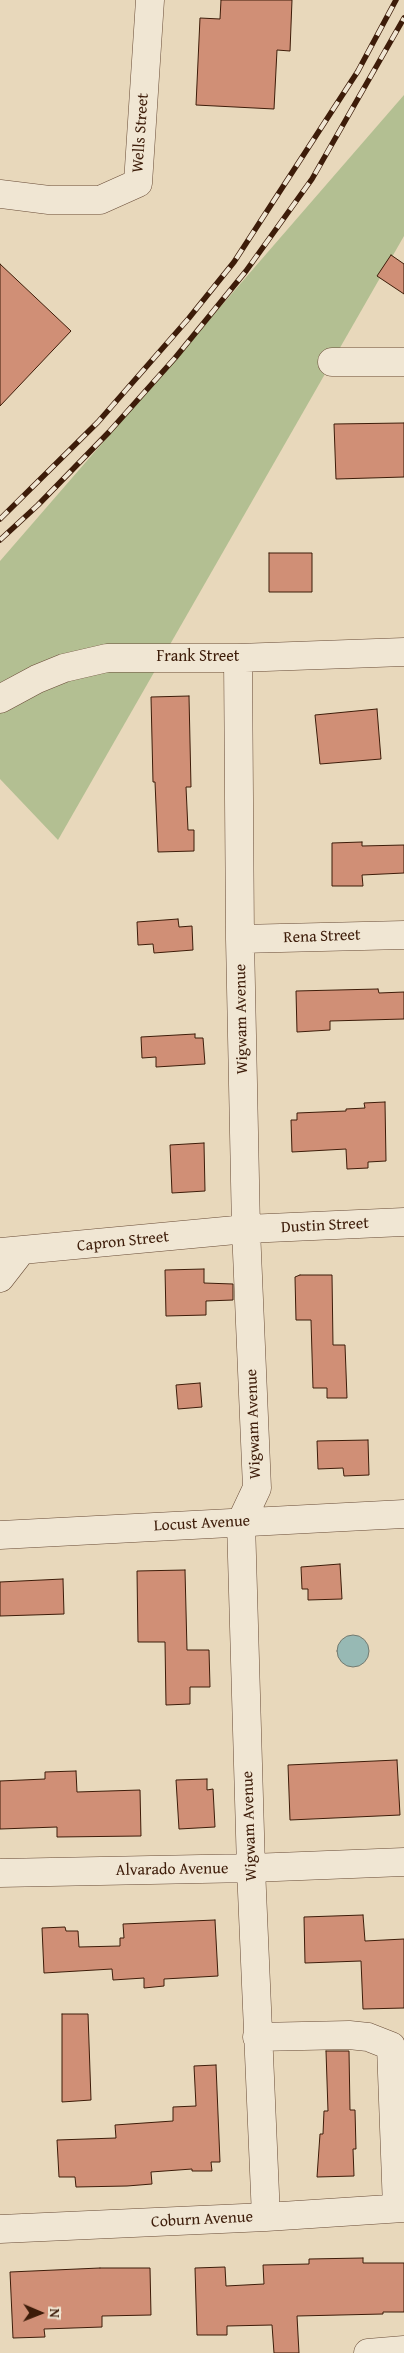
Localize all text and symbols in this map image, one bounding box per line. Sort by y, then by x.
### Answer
street label: Wells Street [129,93,153,173]
street label: Frank Street [157,647,239,667]
street label: Rena Street [283,926,361,948]
street label: Wigwam Avenue [231,964,253,1074]
street label: Dustin Street [281,1214,369,1238]
street label: Capron Street [76,1228,170,1256]
street label: Wigwam Avenue [242,1368,266,1480]
street label: Locust Avenue [153,1512,251,1536]
street label: Wigwam Avenue [238,1770,262,1882]
street label: Alvarado Avenue [115,1859,229,1881]
street label: Coburn Avenue [151,2208,253,2232]
north arrow [15,2288,65,2338]
text: N [45,2308,65,2318]

